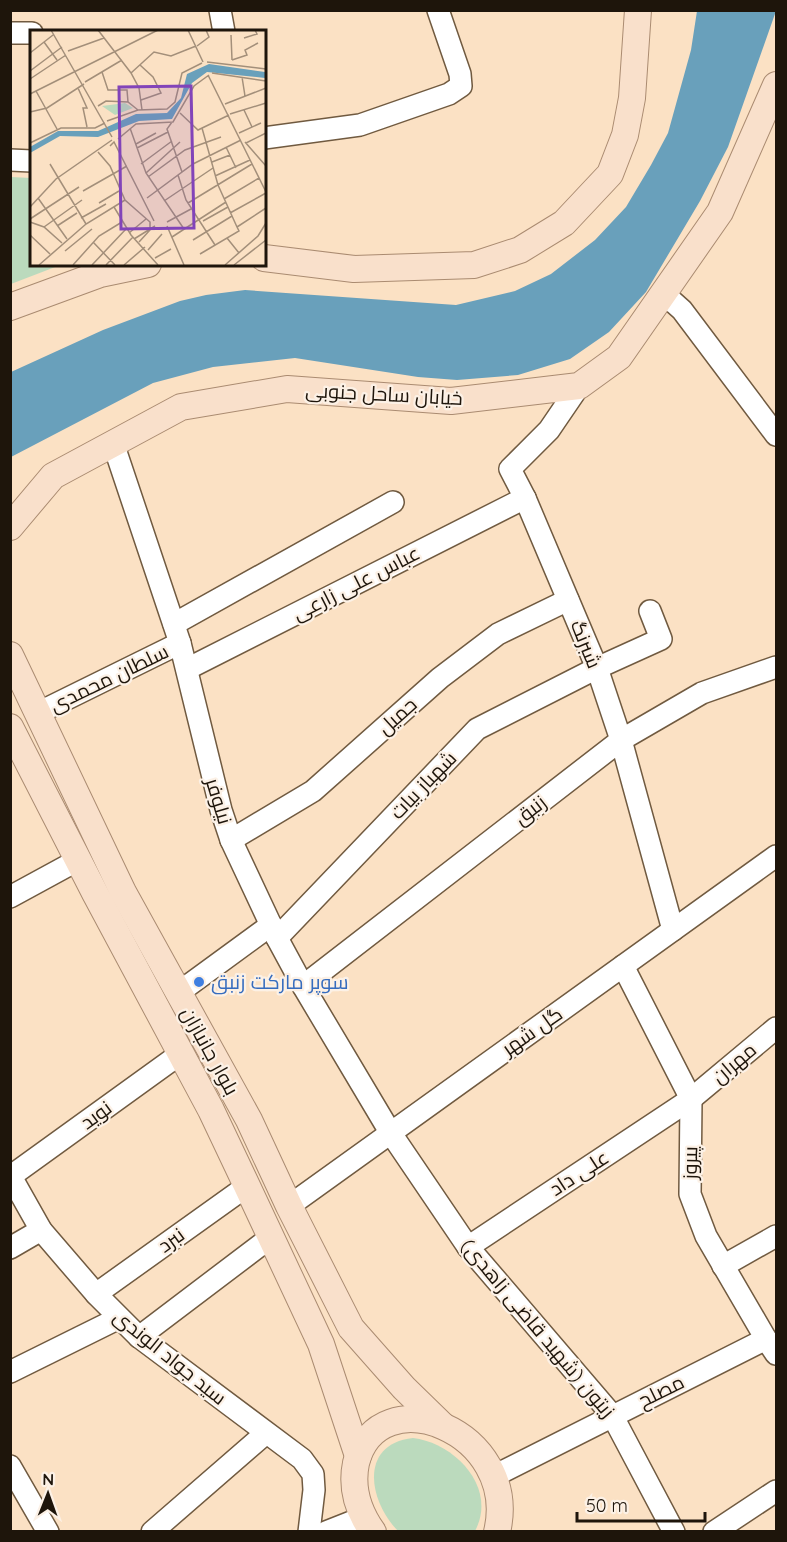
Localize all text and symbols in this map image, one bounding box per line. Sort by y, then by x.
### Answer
inset map [30,30,266,266]
street label: خیابان ساحل جنوبی [305,377,463,411]
street label: عباس علی زارعی [288,540,424,626]
street label: شبرنگ [565,616,607,672]
street label: سلطان محمدی [45,638,173,718]
street label: جمیل [372,691,422,741]
street label: شهباز بیات [384,745,462,825]
street label: نیلوفر [200,774,238,827]
street label: زنبق [508,789,552,831]
place label: سوپر مارکت زنبق [211,969,349,995]
marker: سوپر مارکت زنبق [192,975,206,989]
street label: گل شهر [496,1001,568,1062]
street label: بلوار جانبازان [175,1002,245,1100]
street label: مهران [706,1037,762,1089]
street label: نوید [75,1095,116,1134]
street label: علی داد [544,1144,614,1202]
street label: پیروز [677,1145,703,1181]
street label: نبرد [152,1222,189,1258]
street label: زیتون (شهید قاضی زاهدی) [455,1233,621,1423]
street label: سید جواد الوندی [108,1303,232,1411]
street label: مصلح [633,1369,689,1414]
north arrow [18,1464,78,1524]
text: N [42,1469,54,1489]
scale bar [577,1485,704,1523]
text: 50 m [586,1494,628,1517]

